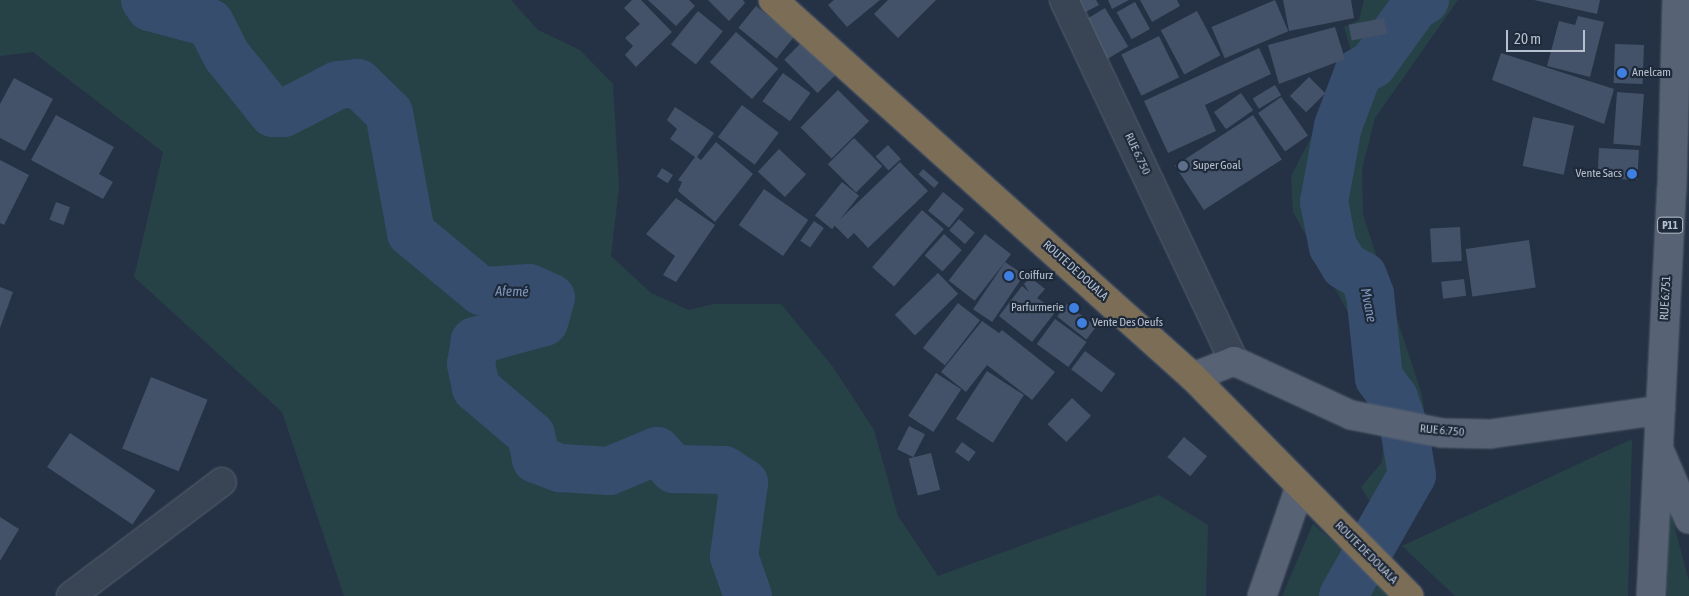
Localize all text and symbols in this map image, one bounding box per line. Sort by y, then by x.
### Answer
scale bar [1509,20,1588,52]
text: 20 m [1514,30,1541,47]
place label: Anelcam [1632,66,1671,80]
marker: Anelcam [1616,67,1628,79]
street label: RUE 6.750 [1121,131,1153,177]
place label: Super Goal [1193,159,1241,173]
marker: Super Goal [1177,160,1189,172]
place label: Vente Sacs [1575,167,1622,181]
marker: Vente Sacs [1626,168,1638,180]
road number: P11 [1656,216,1684,234]
street label: ROUTE DE DOUALA [1039,238,1111,304]
place label: Coiffurz [1019,269,1053,283]
marker: Coiffurz [1003,270,1015,282]
street label: RUE 6.751 [1658,275,1674,321]
water label: Afemé [495,282,529,300]
water label: Mvane [1357,286,1381,324]
place label: Parfurmerie [1011,301,1064,315]
marker: Parfurmerie [1068,302,1080,314]
place label: Vente Des Oeufs [1092,316,1163,330]
marker: Vente Des Oeufs [1076,317,1088,329]
street label: RUE 6.750 [1419,422,1465,440]
street label: ROUTE DE DOUALA [1332,519,1400,587]

